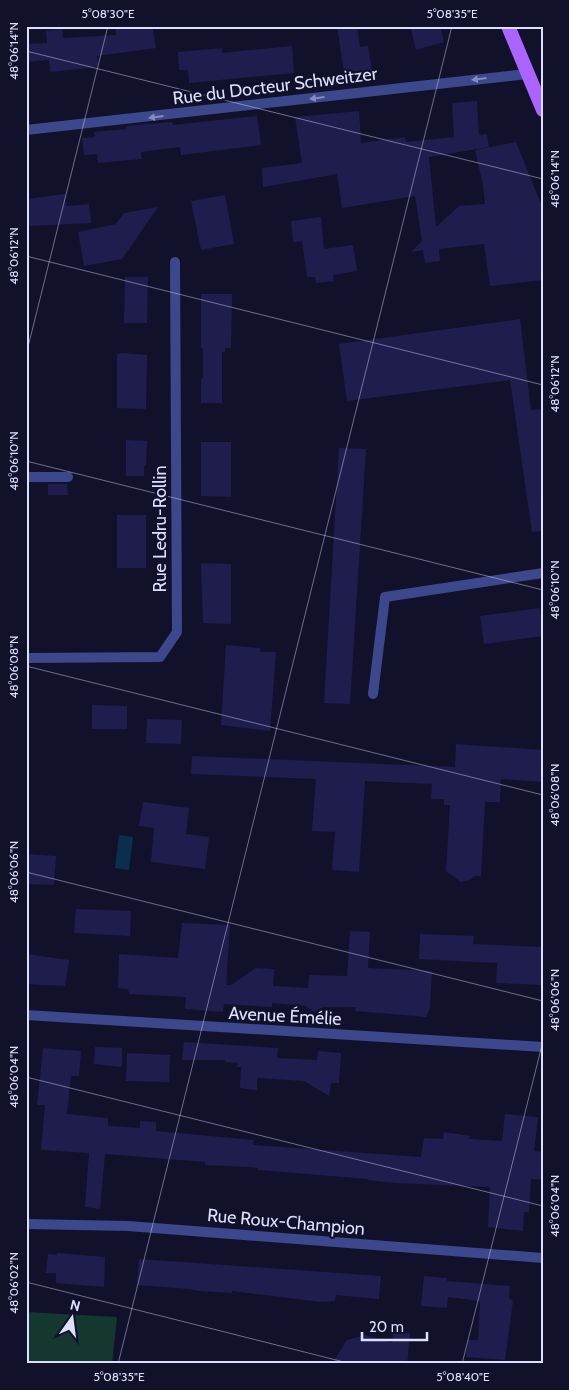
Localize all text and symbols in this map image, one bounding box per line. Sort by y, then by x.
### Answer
text: 5°08'30"E [81,6,135,21]
text: 5°08'35"E [426,6,478,21]
text: 48°06'14"N [6,22,21,80]
street label: Rue du Docteur Schweitzer [172,63,379,109]
one-way arrow [470,75,486,83]
one-way arrow [309,94,325,102]
one-way arrow [148,113,164,121]
text: 48°06'14"N [547,150,562,208]
text: 48°06'12"N [6,227,21,285]
text: 48°06'12"N [547,355,562,413]
text: 48°06'10"N [6,431,21,491]
street label: Rue Ledru-Rollin [149,466,171,592]
text: 48°06'10"N [547,560,562,620]
text: 48°06'08"N [6,636,21,698]
text: 48°06'08"N [547,764,562,826]
text: 48°06'06"N [6,841,21,903]
text: 48°06'06"N [547,969,562,1031]
street label: Avenue Émélie [228,1002,342,1030]
text: 48°06'04"N [6,1046,21,1108]
text: 48°06'04"N [547,1175,562,1237]
street label: Rue Roux-Champion [206,1204,366,1240]
text: 48°06'02"N [6,1252,21,1314]
north arrow [48,1292,98,1342]
text: N [68,1295,82,1315]
scale bar [362,1310,426,1342]
text: 20 m [369,1318,404,1336]
text: 5°08'35"E [93,1369,145,1384]
text: 5°08'40"E [436,1369,490,1384]

